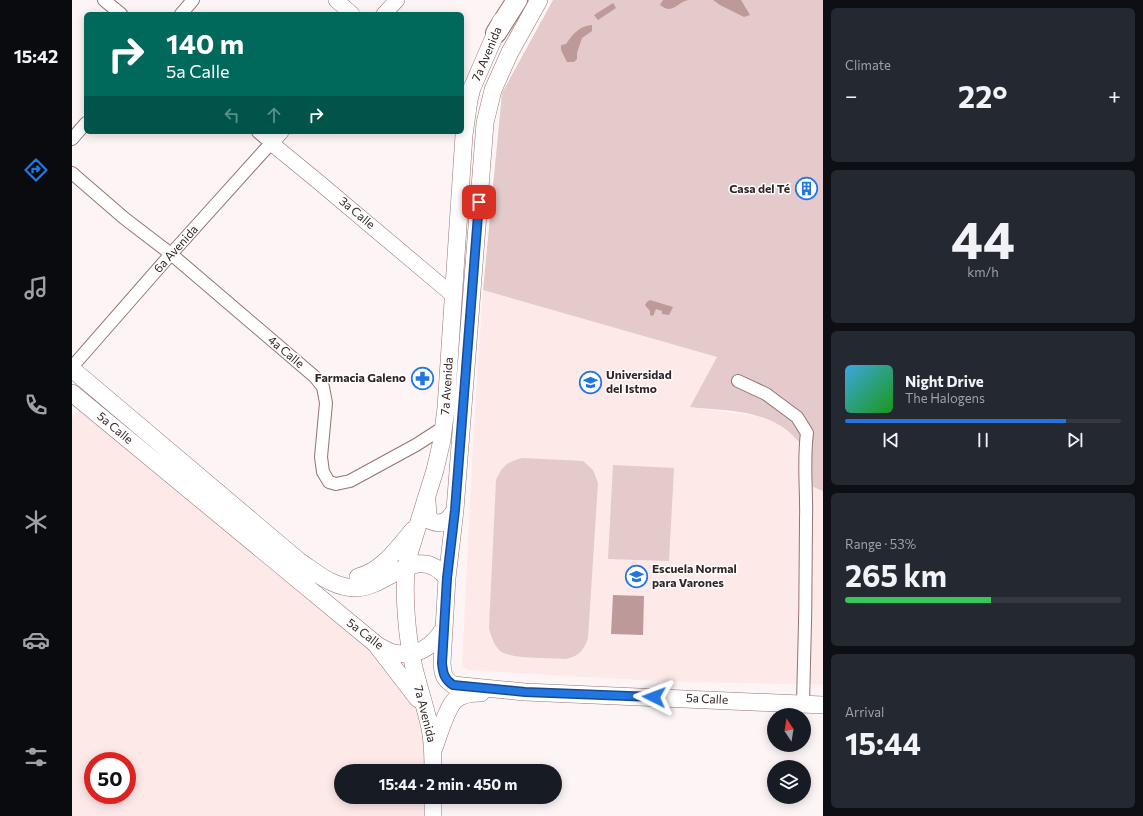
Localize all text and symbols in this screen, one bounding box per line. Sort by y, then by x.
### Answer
street label: 7a Avenida [468,24,504,83]
text: 140 m [166,26,244,60]
icon: right [100,28,152,80]
text: 15:42 [14,45,58,67]
text: Climate [845,57,891,73]
text: 5a Calle [166,60,230,82]
text: 22° [958,77,1008,114]
text: − [845,82,858,109]
text: + [1108,82,1121,109]
icon: left [221,104,243,126]
icon: ahead [263,104,285,126]
icon: right [305,104,327,126]
icon: directions [22,156,50,184]
building icon: Casa del Té [793,176,819,202]
place label: Casa del Té [729,181,790,195]
pin [462,185,496,219]
icon: arrive [468,191,490,213]
street label: 3a Calle [337,193,378,231]
text: 44 [951,206,1015,270]
street label: 6a Avenida [150,222,200,275]
text: km/h [967,264,999,280]
icon: music [22,274,50,302]
street label: 4a Calle [266,332,307,370]
street label: 7a Avenida [437,357,455,415]
pharmacy icon: Farmacia Galeno [409,365,435,391]
place label: Universidad del Istmo [606,367,672,395]
school or university icon: Universidad del Istmo [577,369,603,395]
place label: Farmacia Galeno [315,370,406,384]
text: Night Drive [905,372,984,390]
text: The Halogens [905,390,985,406]
icon: phone [22,391,50,419]
street label: 5a Calle [95,408,136,446]
icon: previous [880,429,902,451]
icon: pause [972,429,994,451]
icon: next [1064,429,1086,451]
icon: climate [22,508,50,536]
text: Range · 53% [845,536,916,552]
text: 265 km [845,556,947,593]
place label: Escuela Normal para Varones [652,561,737,589]
school or university icon: Escuela Normal para Varones [624,563,650,589]
street label: 5a Calle [344,615,387,652]
icon: car [22,626,50,654]
position arrow [633,676,675,718]
street label: 7a Avenida [412,684,440,744]
street label: 5a Calle [686,690,729,706]
text: Arrival [845,704,884,720]
north arrow [767,708,811,752]
map controls [767,708,811,804]
text: 15:44 [845,724,921,761]
icon: filters [22,743,50,771]
speed limit sign: 50 [84,752,136,804]
button: layers [767,760,811,804]
text: 15:44 · 2 min · 450 m [379,775,517,793]

